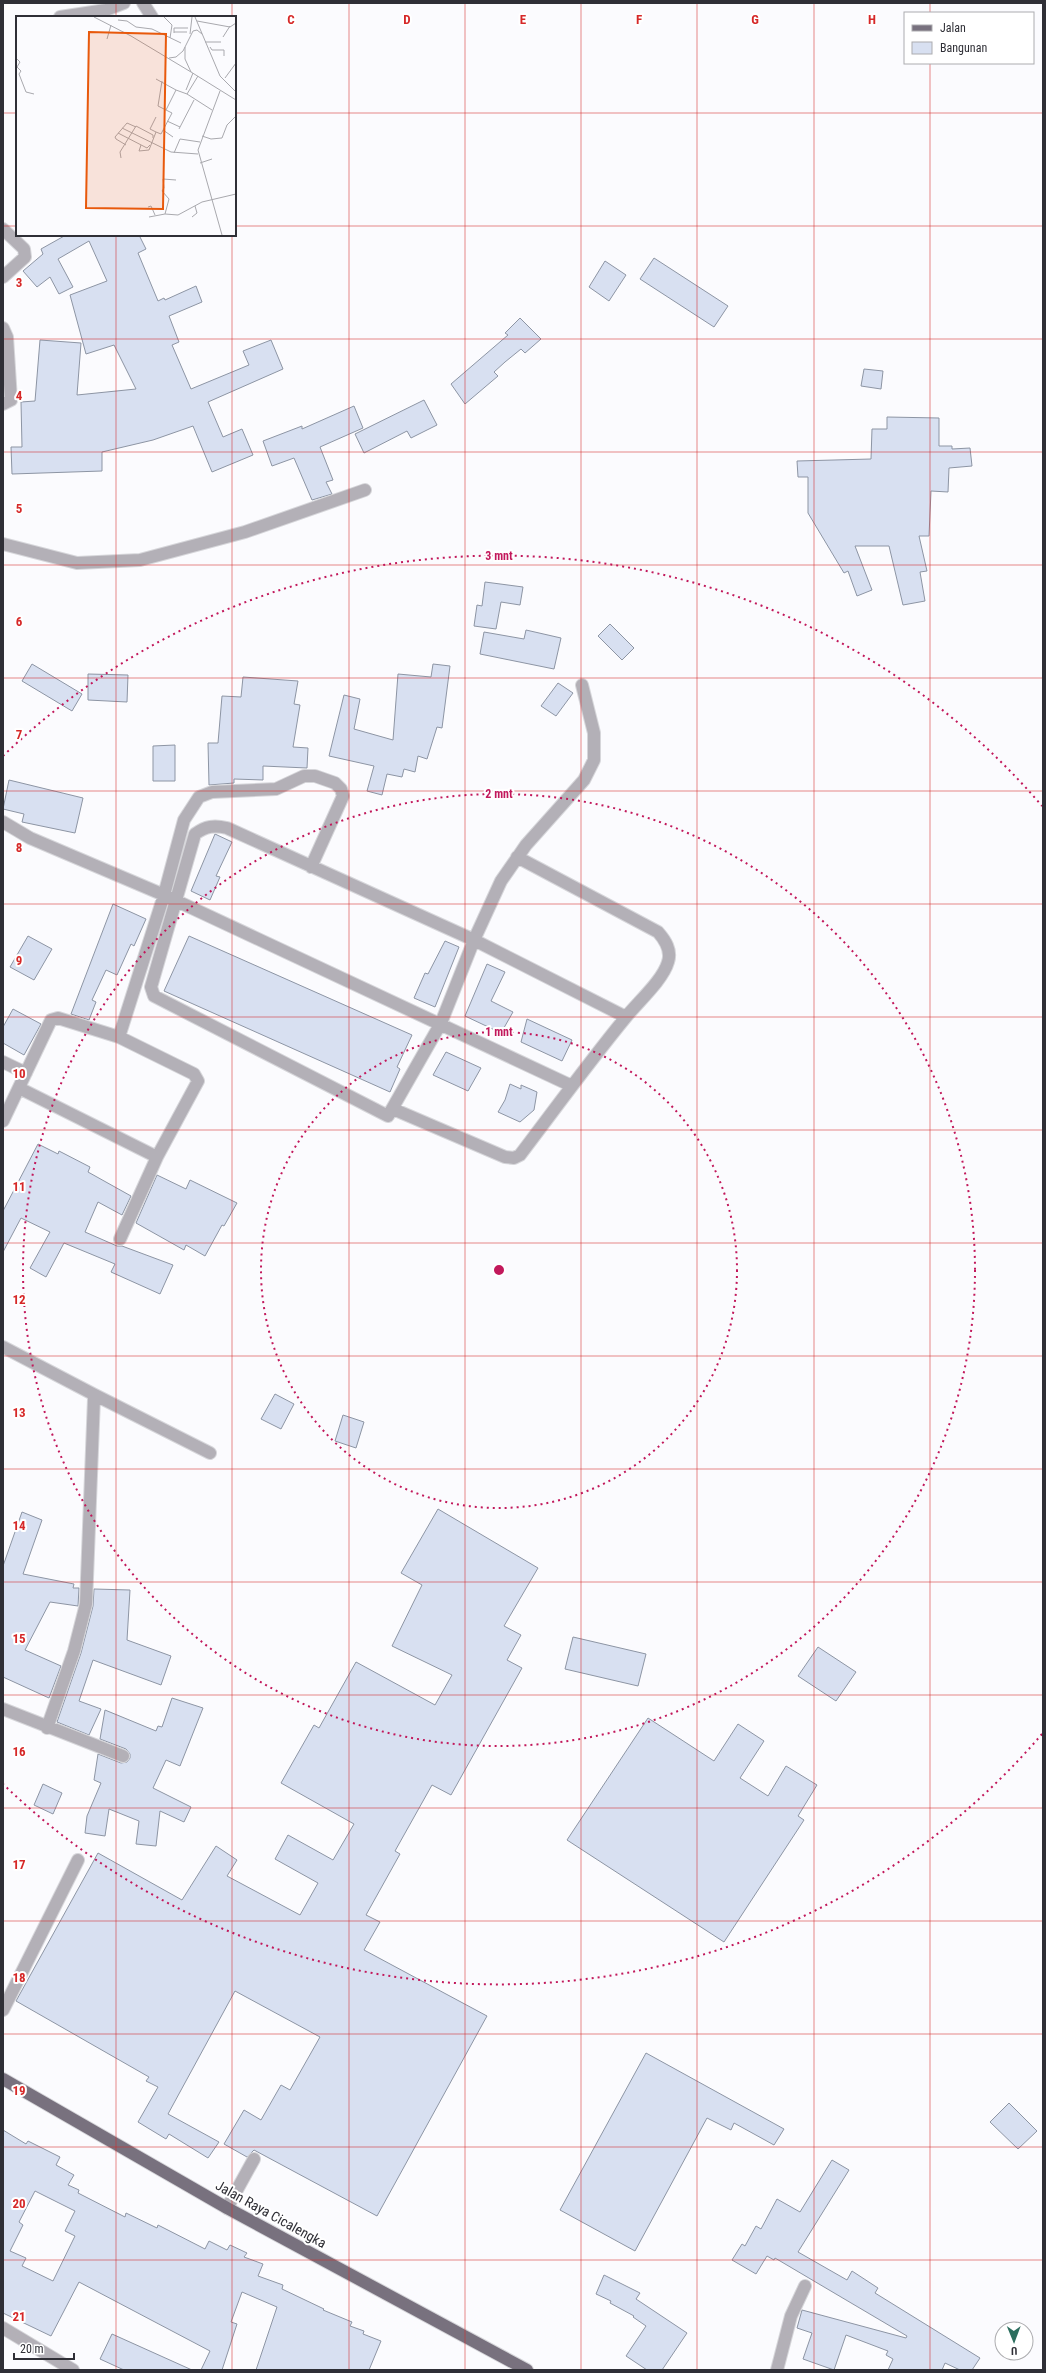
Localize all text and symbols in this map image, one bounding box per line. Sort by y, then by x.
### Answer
text: C [287,12,295,27]
text: D [403,12,411,27]
text: E [520,12,527,27]
text: F [636,12,642,27]
text: G [751,12,759,27]
text: H [868,12,876,27]
legend [904,12,1034,64]
inset map [16,16,236,236]
text: Jalan [940,21,966,35]
text: Bangunan [940,41,987,55]
text: 3 [16,275,22,290]
text: 4 [16,388,23,403]
text: 5 [16,501,23,516]
text: 3 mnt [485,549,513,563]
text: 6 [16,614,23,629]
text: 7 [16,727,23,742]
text: 2 mnt [485,787,513,801]
text: 8 [16,840,22,855]
text: 9 [16,953,22,968]
text: 1 mnt [485,1025,513,1039]
text: 10 [12,1066,26,1081]
text: 11 [12,1179,26,1194]
centre of rings [492,1263,506,1277]
text: 12 [12,1292,26,1307]
text: 13 [12,1405,26,1420]
text: 14 [12,1518,26,1533]
text: 15 [12,1631,26,1646]
text: 16 [12,1744,26,1759]
text: 17 [12,1857,26,1872]
text: 18 [12,1970,26,1985]
text: 19 [12,2083,26,2098]
street label: Jalan Raya Cicalengka [213,2177,329,2251]
text: 20 [12,2196,26,2211]
text: 21 [12,2309,26,2324]
north arrow [994,2321,1034,2361]
scale bar [14,2335,74,2361]
text: 20 m [20,2342,44,2356]
text: U [1011,2344,1017,2357]

